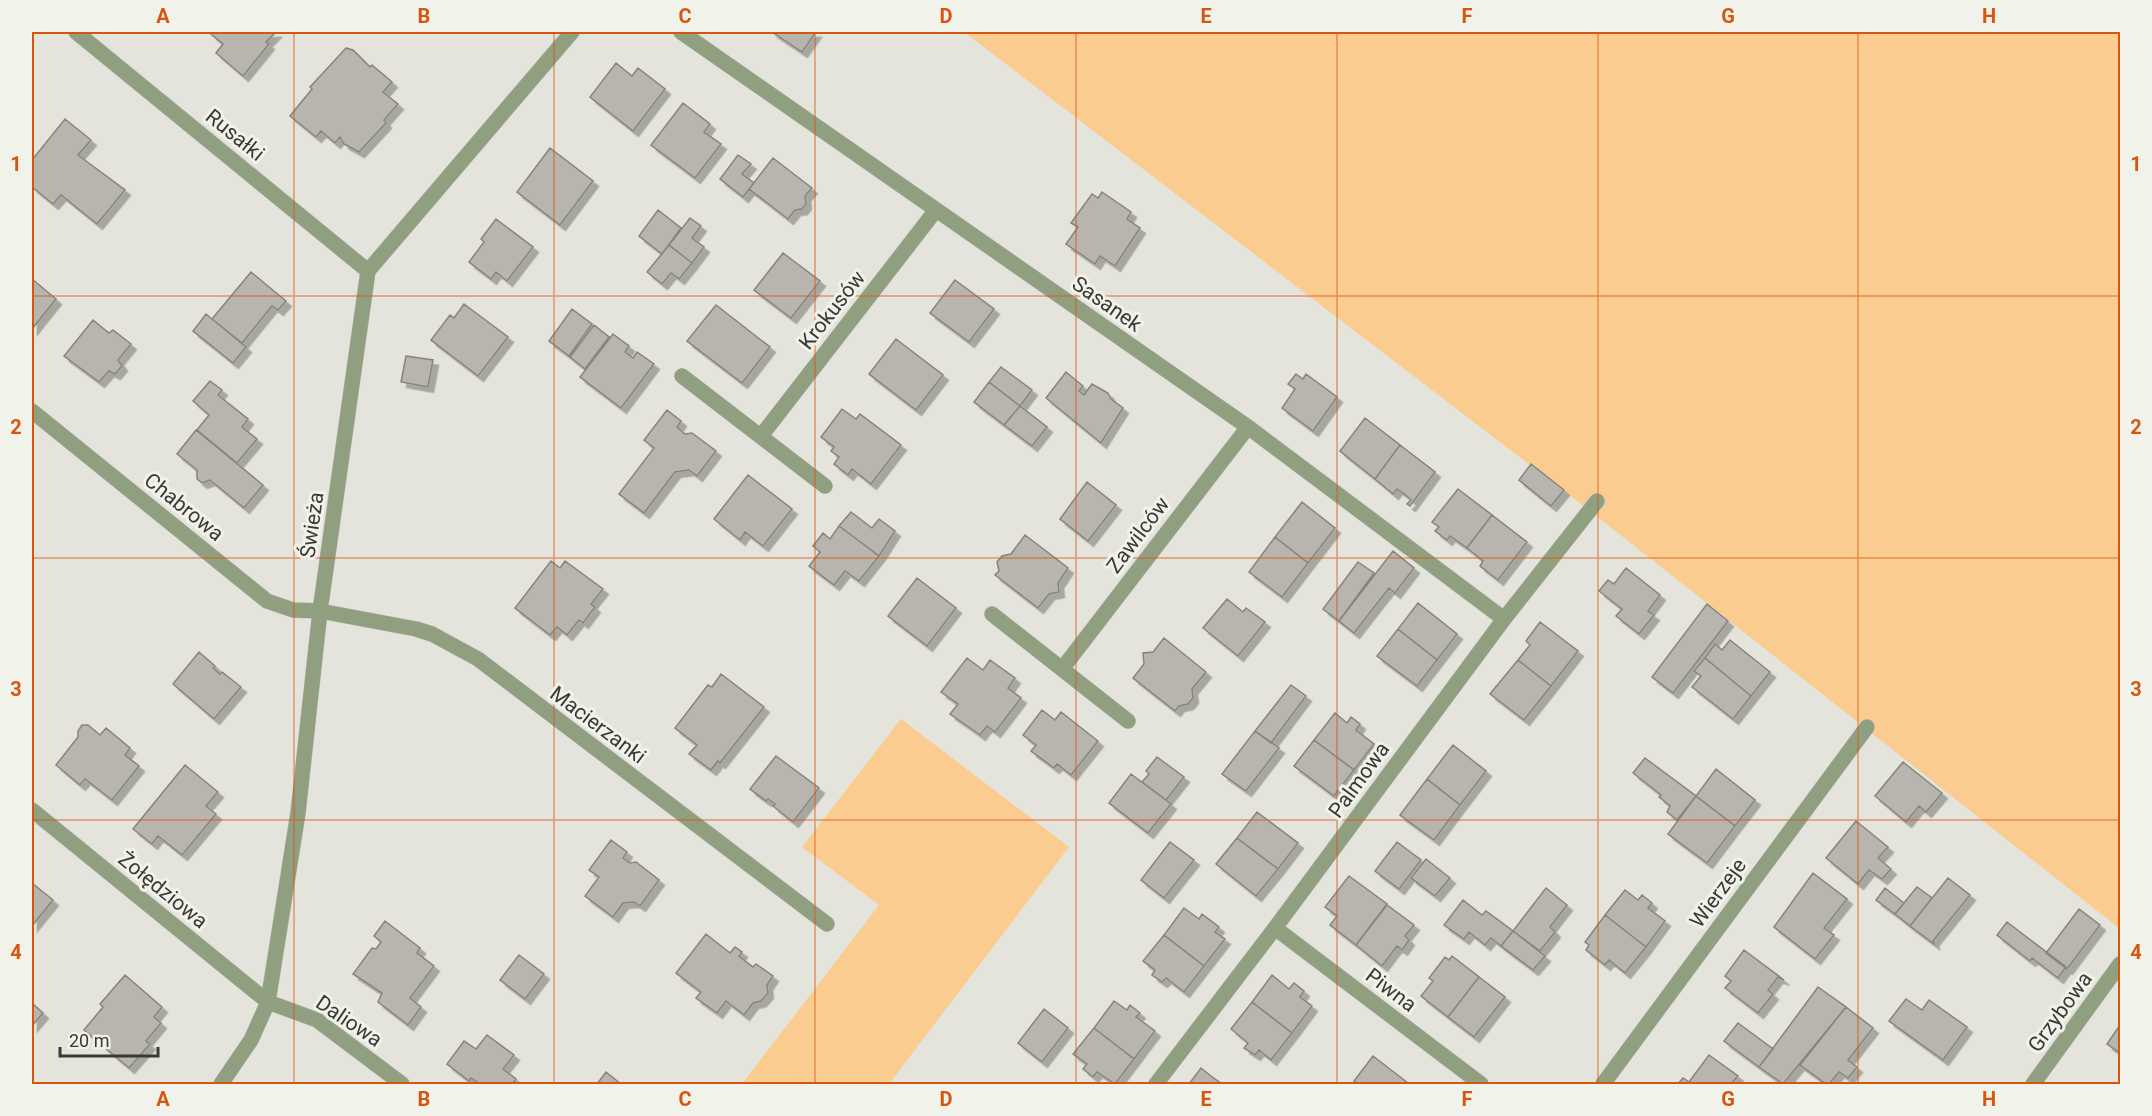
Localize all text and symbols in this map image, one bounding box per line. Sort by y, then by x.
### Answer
text: A [156,4,170,28]
text: B [418,4,430,28]
text: C [678,4,692,28]
text: D [940,4,953,28]
text: E [1200,4,1212,28]
text: F [1462,4,1473,28]
text: G [1721,4,1735,28]
text: H [1982,4,1996,28]
street label: Rusałki [201,104,269,166]
text: 1 [10,152,22,176]
text: 1 [2130,152,2142,176]
street label: Krokusów [794,266,870,354]
street label: Sasanek [1068,271,1147,337]
text: 2 [10,415,22,439]
text: 2 [2130,415,2142,439]
street label: Chabrowa [140,468,228,546]
street label: Świeża [296,490,328,560]
street label: Zawilców [1102,492,1174,578]
text: 3 [10,677,22,701]
text: 3 [2130,677,2142,701]
street label: Macierzanki [546,681,650,769]
street label: Palmowa [1324,738,1394,822]
street label: Żołędziowa [114,847,212,933]
street label: Wierzeje [1685,854,1751,932]
text: 4 [10,940,22,964]
text: 4 [2130,940,2142,964]
street label: Piwna [1361,963,1421,1017]
street label: Grzybowa [2023,967,2097,1057]
street label: Daliowa [311,990,387,1052]
scale bar [60,1020,158,1058]
text: 20 m [69,1030,109,1051]
text: A [156,1087,170,1111]
text: B [418,1087,430,1111]
text: C [678,1087,692,1111]
text: D [940,1087,953,1111]
text: E [1200,1087,1212,1111]
text: F [1462,1087,1473,1111]
text: G [1721,1087,1735,1111]
text: H [1982,1087,1996,1111]

